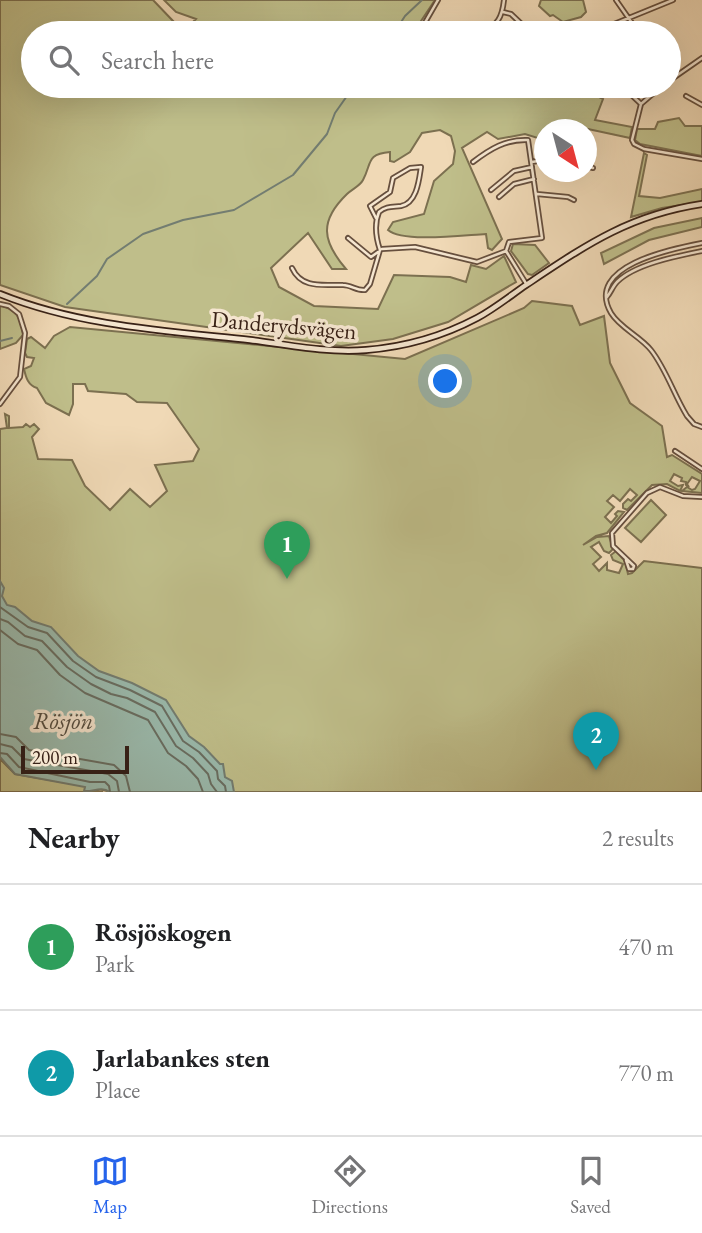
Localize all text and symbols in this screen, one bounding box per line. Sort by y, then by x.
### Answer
search box [21,21,681,98]
icon: search [45,41,83,79]
text: Search here [101,43,214,77]
north arrow [534,119,597,182]
street label: Danderydsvägen [210,304,358,346]
your location [428,364,462,398]
pin: 1 [264,521,310,579]
water label: Rösjön [33,705,93,736]
pin: 2 [573,712,619,770]
scale bar [21,743,130,775]
text: 200 m [32,745,78,770]
text: Nearby [28,818,120,857]
text: 2 results [602,823,674,853]
text: Rösjöskogen [95,915,232,949]
text: 1 [45,932,57,962]
text: 470 m [618,932,674,962]
text: Park [95,949,134,979]
text: Jarlabankes sten [95,1041,270,1075]
text: 2 [45,1058,57,1088]
text: 770 m [618,1058,674,1088]
text: Place [95,1075,140,1105]
tab: Map [91,1152,129,1219]
tab: Directions [311,1152,388,1219]
tab: Saved [570,1152,611,1219]

